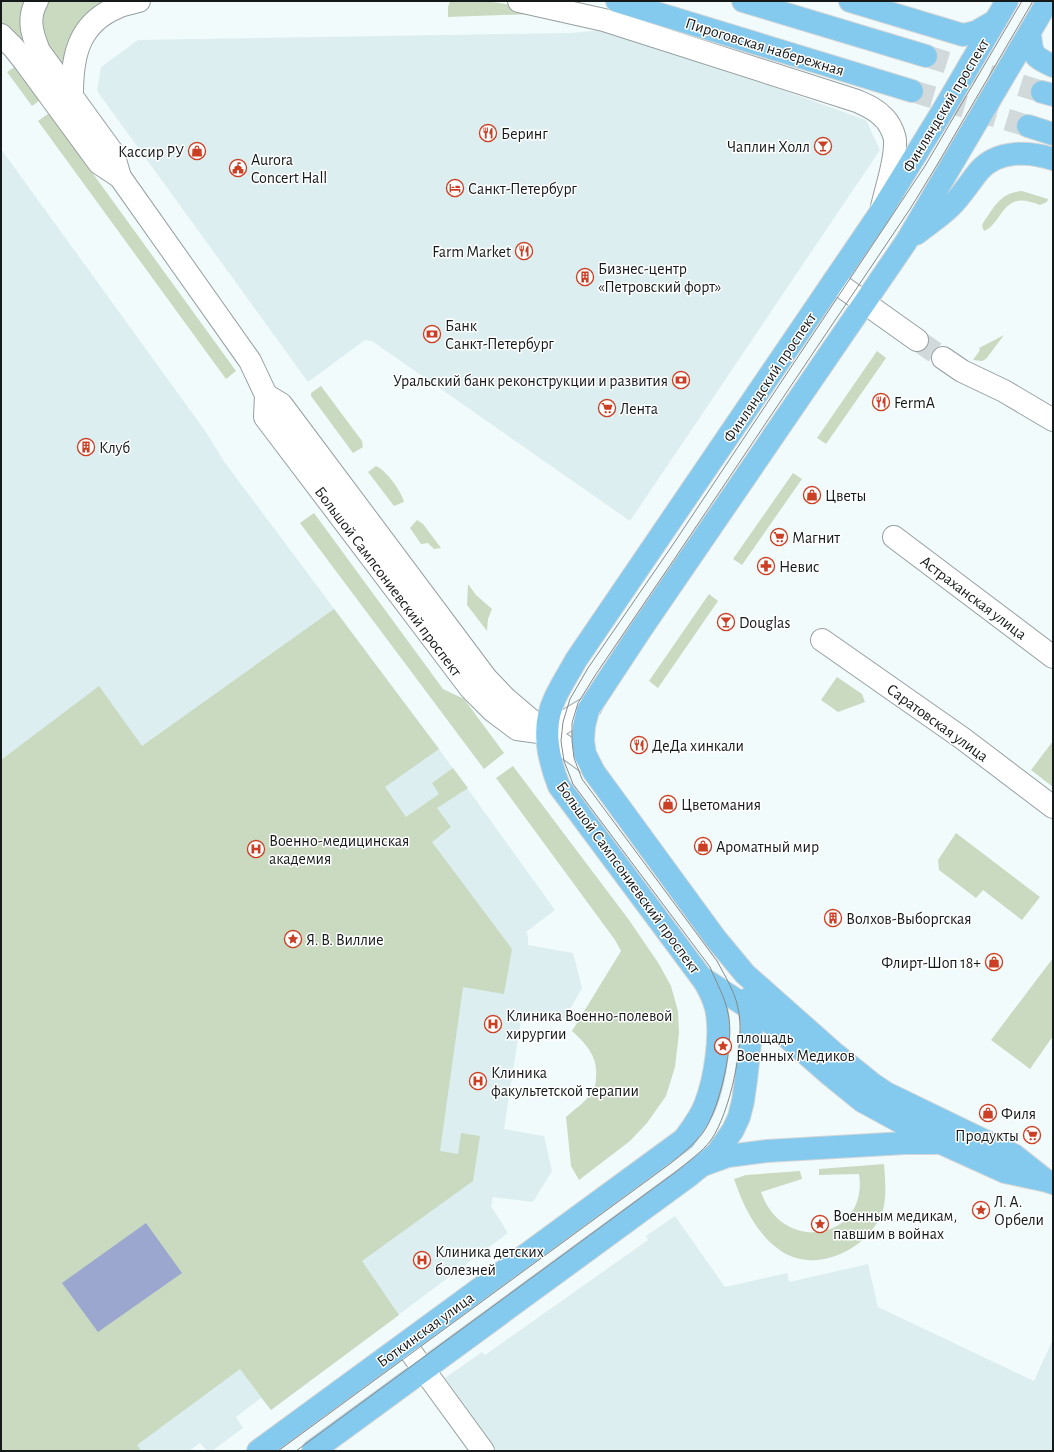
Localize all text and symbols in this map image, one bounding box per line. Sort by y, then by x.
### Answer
street label: Пироговская набережная [683,15,846,79]
street label: Финляндский проспект [900,36,992,175]
restaurant icon: Беринг [478,123,498,143]
place label: Беринг [501,126,548,142]
bar icon: Чаплин Холл [813,136,833,156]
place label: Чаплин Холл [727,139,810,155]
shop icon: Кассир РУ [187,141,207,161]
place label: Кассир РУ [118,144,184,160]
place label: Aurora Concert Hall [251,152,327,186]
public building icon: Aurora Concert Hall [228,158,248,178]
hotel icon: Санкт-Петербург [445,178,465,198]
place label: Санкт-Петербург [468,181,577,198]
restaurant icon: Farm Market [514,241,534,261]
place label: Farm Market [432,244,511,260]
place label: Бизнес-центр «Петровский форт» [598,261,721,295]
building icon: Бизнес-центр «Петровский форт» [575,267,595,287]
street label: Финляндский проспект [721,310,819,445]
place label: Банк Санкт-Петербург [445,318,554,353]
bank icon: Банк Санкт-Петербург [422,324,442,344]
bank icon: Уральский банк реконструкции и развития [671,370,691,390]
place label: Уральский банк реконструкции и развития [393,373,668,390]
restaurant icon: FermA [871,392,891,412]
place label: FermA [894,395,935,411]
supermarket icon: Лента [597,398,617,418]
place label: Лента [620,401,658,417]
building icon: Клуб [76,437,96,457]
place label: Клуб [99,440,130,457]
street label: Большой Сампсониевский проспект [312,484,465,680]
shop icon: Цветы [802,485,822,505]
place label: Цветы [825,488,866,504]
supermarket icon: Магнит [769,527,789,547]
place label: Магнит [792,530,840,546]
street label: Астраханская улица [917,553,1029,643]
pharmacy icon: Невис [756,556,776,576]
place label: Невис [779,559,820,575]
bar icon: Douglas [716,612,736,632]
place label: Douglas [739,615,790,631]
street label: Саратовская улица [883,681,991,766]
restaurant icon: ДеДа хинкали [629,735,649,755]
place label: ДеДа хинкали [652,738,744,754]
street label: Большой Сампсониевский проспект [553,779,703,977]
shop icon: Цветомания [658,794,678,814]
place label: Цветомания [681,797,761,813]
place label: Военно-медицинская академия [269,833,409,867]
shop icon: Ароматный мир [693,836,713,856]
hospital icon: Военно-медицинская академия [246,839,266,859]
place label: Ароматный мир [716,839,819,855]
building icon: Волхов-Выборгская [823,908,843,928]
place label: Волхов-Выборгская [846,911,972,927]
place icon: Я. В. Виллие [283,929,303,949]
place label: Я. В. Виллие [306,932,384,948]
shop icon: Флирт-Шоп 18+ [984,952,1004,972]
place label: Флирт-Шоп 18+ [881,955,981,971]
place label: Клиника Военно-полевой хирургии [506,1008,672,1043]
hospital icon: Клиника Военно-полевой хирургии [483,1014,503,1034]
place label: площадь Военных Медиков [736,1030,855,1064]
place icon: площадь Военных Медиков [713,1036,733,1056]
place label: Клиника факультетской терапии [491,1065,639,1100]
hospital icon: Клиника факультетской терапии [468,1071,488,1091]
shop icon: Филя [978,1103,998,1123]
place label: Филя [1001,1106,1036,1122]
supermarket icon: Продукты [1022,1125,1042,1145]
place label: Продукты [955,1128,1019,1145]
place label: Л. А. Орбели [994,1194,1044,1228]
place icon: Л. А. Орбели [971,1200,991,1220]
place label: Военным медикам, павшим в войнах [833,1208,957,1242]
place icon: Военным медикам, павшим в войнах [810,1214,830,1234]
place label: Клиника детских болезней [435,1244,544,1278]
hospital icon: Клиника детских болезней [412,1250,432,1270]
street label: Боткинская улица [374,1289,478,1371]

